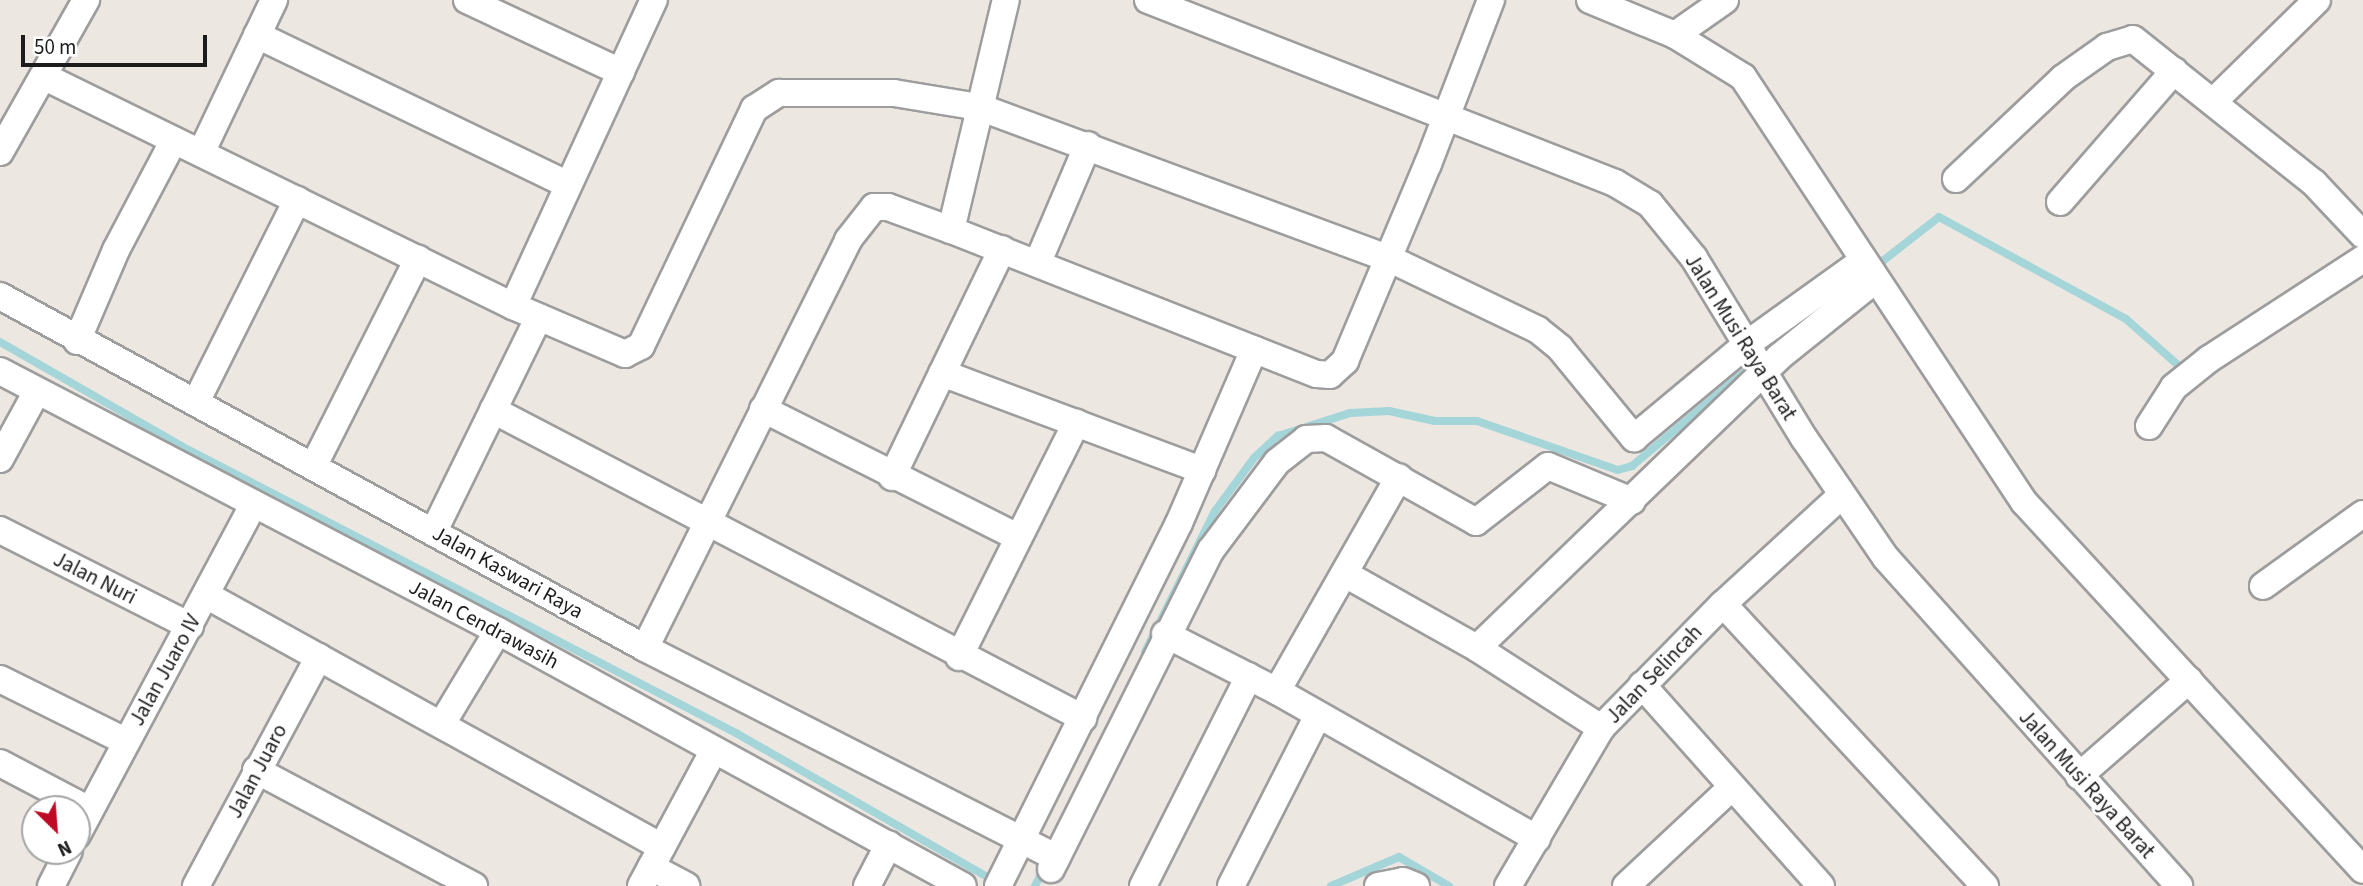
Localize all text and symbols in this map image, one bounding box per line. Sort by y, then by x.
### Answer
scale bar [24,21,210,65]
text: 50 m [34,32,76,62]
street label: Jalan Musi Raya Barat [1680,249,1802,425]
street label: Jalan Kaswari Raya [428,520,588,624]
street label: Jalan Nuri [49,546,141,610]
street label: Jalan Cendrawasih [405,574,563,674]
street label: Jalan Juaro IV [124,610,206,730]
street label: Jalan Selincah [1601,619,1707,729]
street label: Jalan Musi Raya Barat [2014,705,2160,863]
street label: Jalan Juaro [222,720,292,822]
north arrow [21,795,91,865]
text: N [53,833,76,863]

